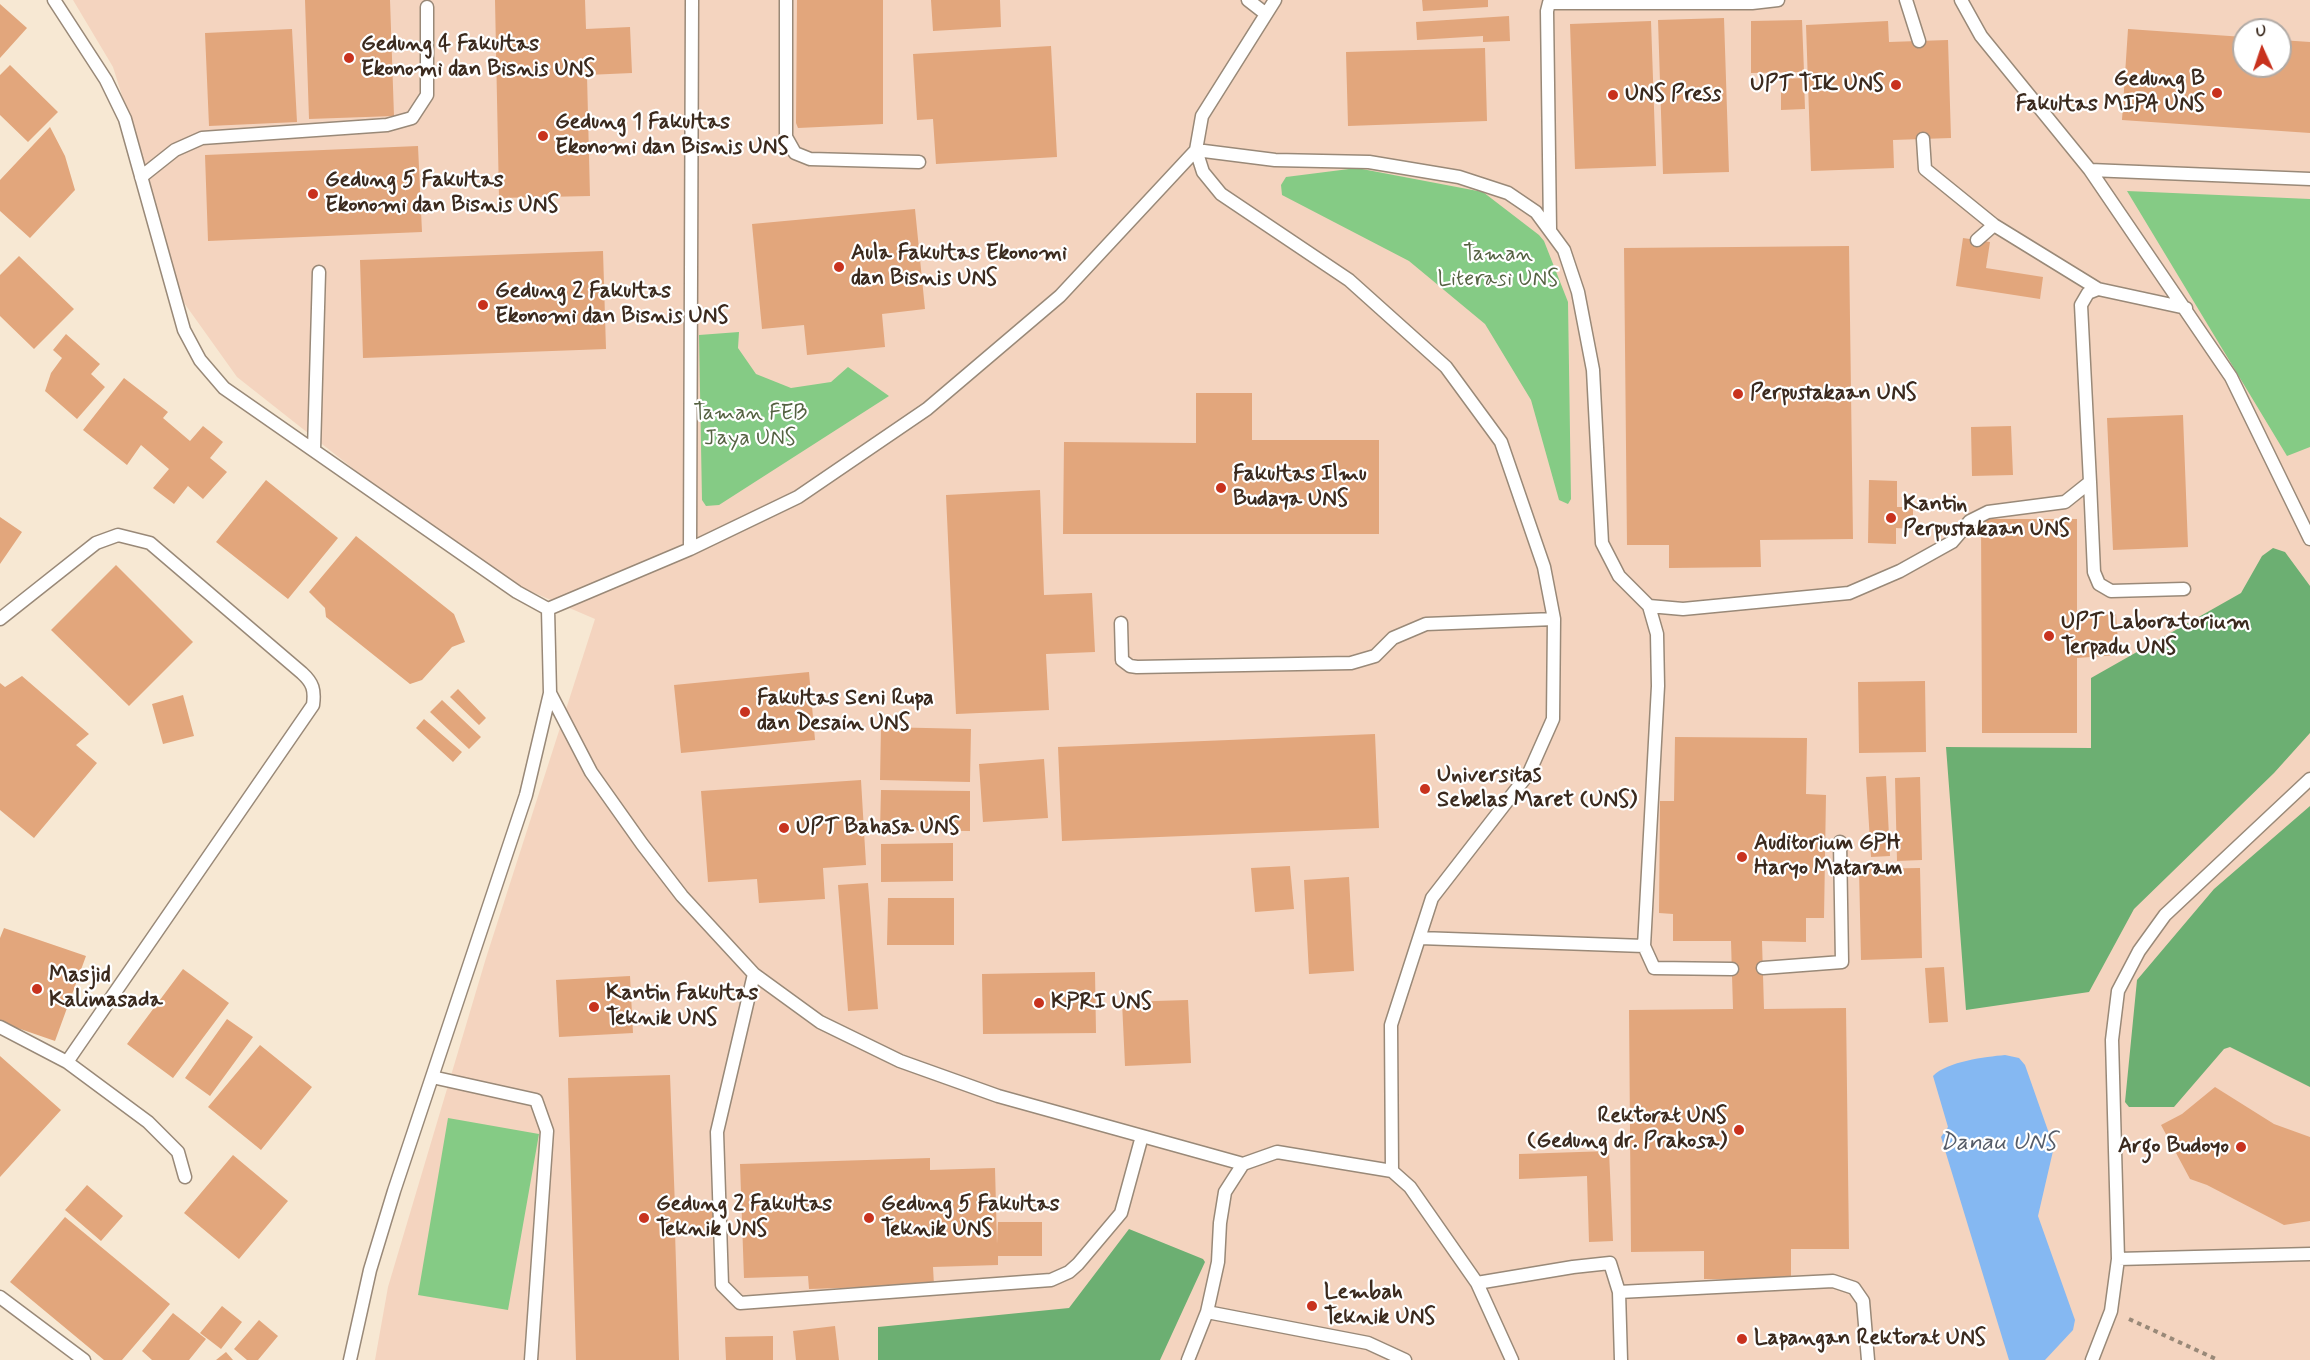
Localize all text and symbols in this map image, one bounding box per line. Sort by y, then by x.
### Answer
north arrow [2232,18,2292,78]
text: U [2255,21,2267,42]
place label: Gedung 4 Fakultas Ekonomi dan Bisnis UNS [361,32,595,84]
marker: Gedung 4 Fakultas Ekonomi dan Bisnis UNS [342,51,356,65]
place label: Gedung B Fakultas MIPA UNS [2016,67,2205,118]
place label: UPT TIK UNS [1750,72,1884,98]
marker: UPT TIK UNS [1889,78,1903,92]
place label: UNS Press [1625,82,1721,108]
marker: Gedung B Fakultas MIPA UNS [2210,86,2224,100]
marker: UNS Press [1606,88,1620,102]
place label: Gedung 1 Fakultas Ekonomi dan Bisnis UNS [555,110,789,162]
marker: Gedung 1 Fakultas Ekonomi dan Bisnis UNS [536,129,550,143]
place label: Gedung 5 Fakultas Ekonomi dan Bisnis UNS [325,168,559,220]
marker: Gedung 5 Fakultas Ekonomi dan Bisnis UNS [306,187,320,201]
place label: Aula Fakultas Ekonomi dan Bisnis UNS [851,241,1067,292]
park label: Taman Literasi UNS [1438,242,1558,294]
marker: Aula Fakultas Ekonomi dan Bisnis UNS [832,260,846,274]
place label: Gedung 2 Fakultas Ekonomi dan Bisnis UNS [495,279,729,330]
marker: Gedung 2 Fakultas Ekonomi dan Bisnis UNS [476,298,490,312]
place label: Perpustakaan UNS [1750,381,1917,407]
marker: Perpustakaan UNS [1731,387,1745,401]
park label: Taman FEB Jaya UNS [693,401,807,452]
place label: Fakultas Ilmu Budaya UNS [1233,462,1367,514]
marker: Fakultas Ilmu Budaya UNS [1214,481,1228,495]
place label: Kantin Perpustakaan UNS [1903,492,2070,544]
marker: Kantin Perpustakaan UNS [1884,511,1898,525]
place label: UPT Laboratorium Terpadu UNS [2061,610,2250,662]
marker: UPT Laboratorium Terpadu UNS [2042,629,2056,643]
place label: Fakultas Seni Rupa dan Desain UNS [757,686,934,738]
marker: Fakultas Seni Rupa dan Desain UNS [738,705,752,719]
place label: Universitas Sebelas Maret (UNS) [1437,763,1637,814]
marker: Universitas Sebelas Maret (UNS) [1418,782,1432,796]
place label: UPT Bahasa UNS [796,815,960,841]
marker: UPT Bahasa UNS [777,821,791,835]
place label: Auditorium GPH Haryo Mataram [1754,831,1902,882]
marker: Auditorium GPH Haryo Mataram [1735,850,1749,864]
place label: Masjid Kalimasada [49,963,163,1014]
place label: Kantin Fakultas Teknik UNS [606,981,758,1032]
marker: Masjid Kalimasada [30,982,44,996]
place label: KPRI UNS [1051,990,1152,1016]
marker: KPRI UNS [1032,996,1046,1010]
marker: Kantin Fakultas Teknik UNS [587,1000,601,1014]
place label: Rektorat UNS (Gedung dr. Prakosa) [1527,1104,1727,1156]
marker: Rektorat UNS (Gedung dr. Prakosa) [1732,1123,1746,1137]
water label: Danau UNS [1940,1130,2056,1158]
place label: Argo Budoyo [2118,1134,2229,1160]
marker: Argo Budoyo [2234,1140,2248,1154]
place label: Gedung 2 Fakultas Teknik UNS [656,1192,832,1244]
place label: Gedung 5 Fakultas Teknik UNS [881,1192,1059,1244]
marker: Gedung 2 Fakultas Teknik UNS [637,1211,651,1225]
marker: Gedung 5 Fakultas Teknik UNS [862,1211,876,1225]
place label: Lembah Teknik UNS [1324,1280,1436,1332]
marker: Lembah Teknik UNS [1305,1299,1319,1313]
place label: Lapangan Rektorat UNS [1754,1326,1986,1352]
marker: Lapangan Rektorat UNS [1735,1332,1749,1346]

